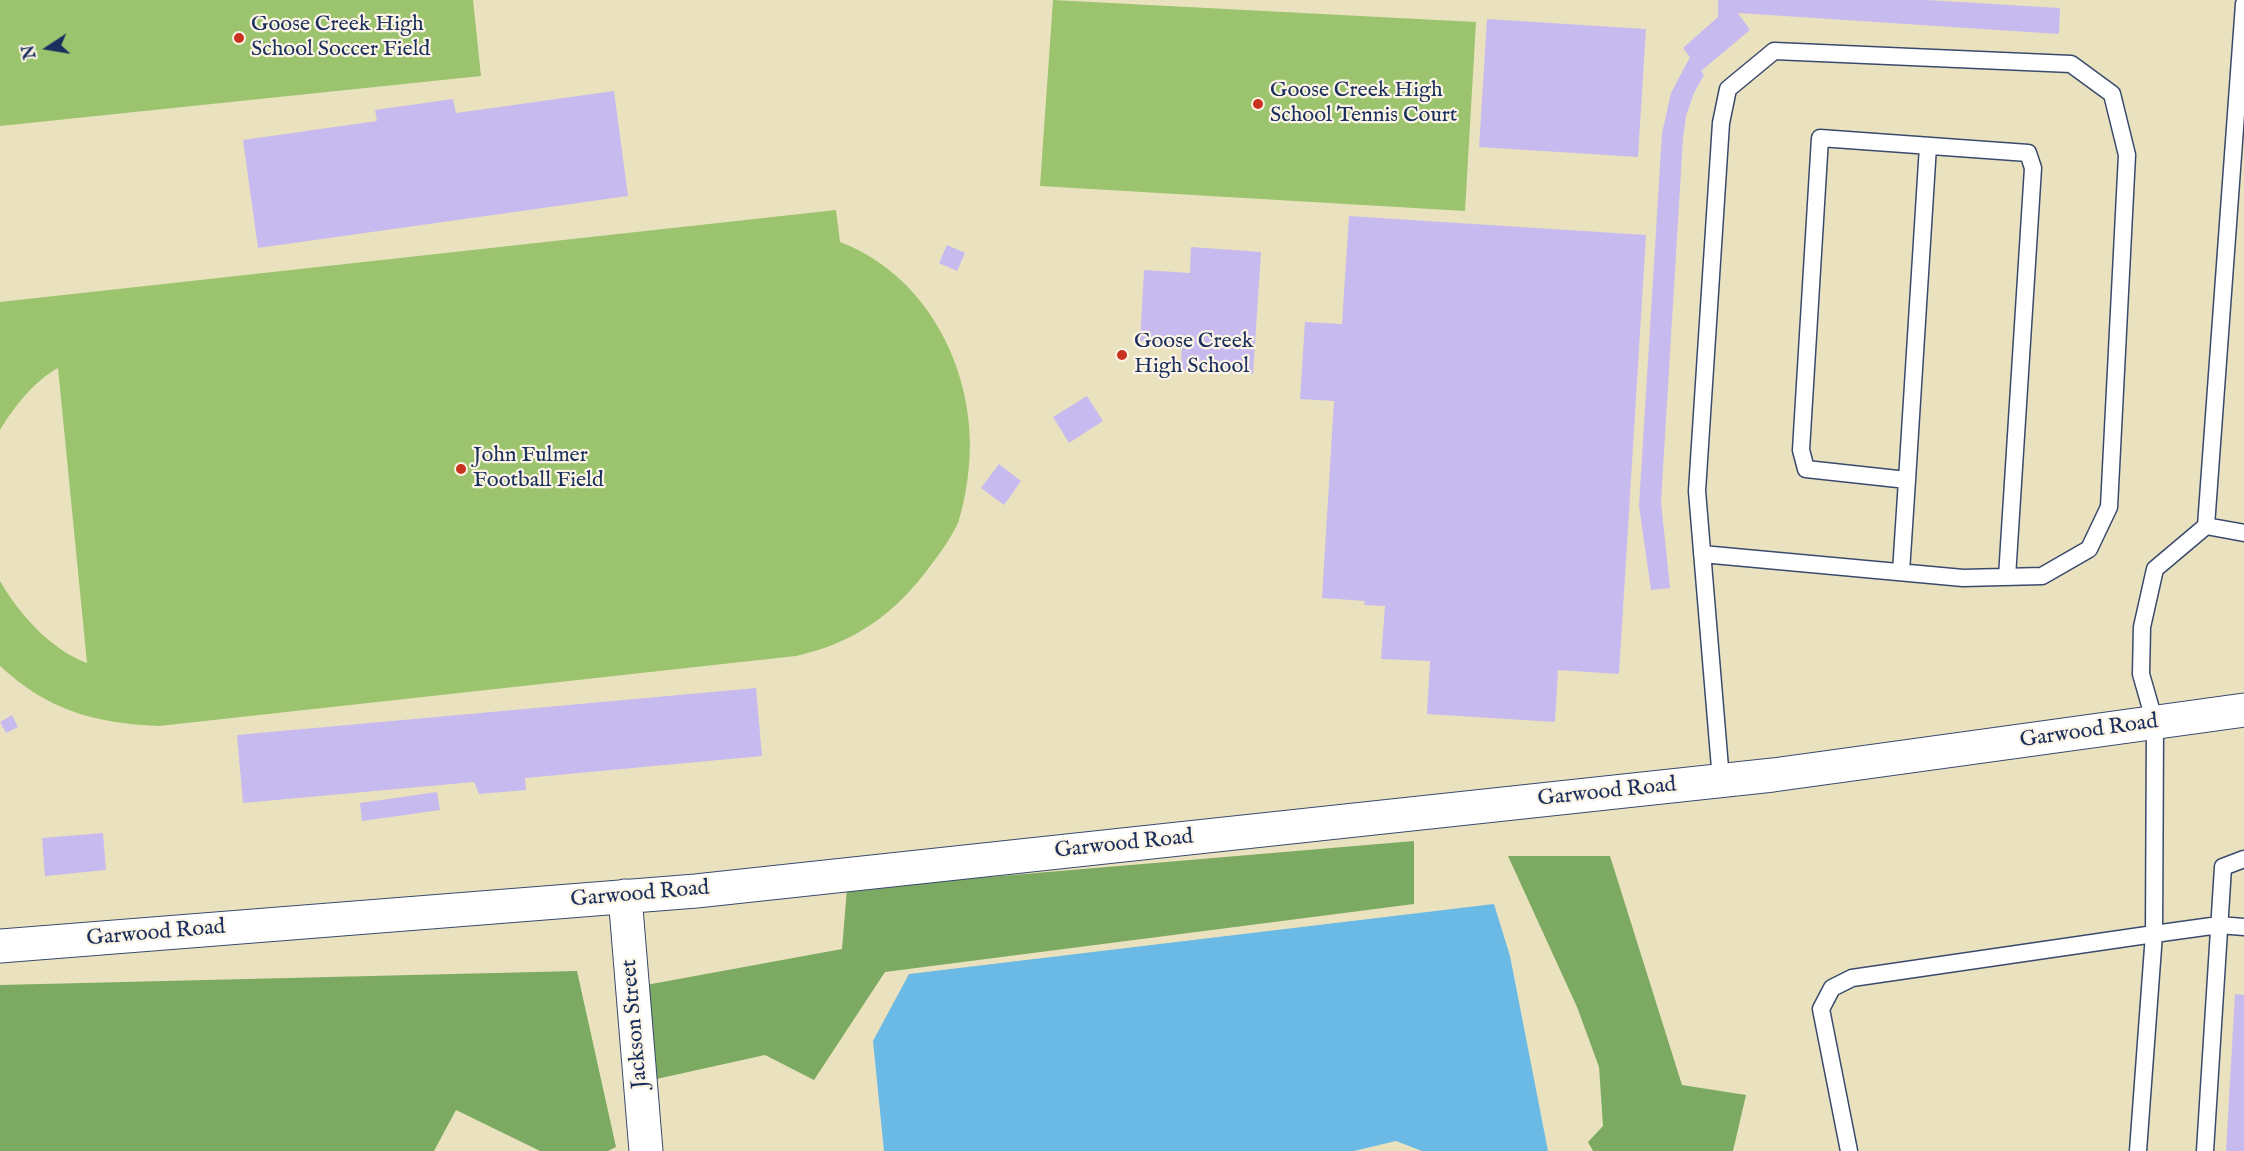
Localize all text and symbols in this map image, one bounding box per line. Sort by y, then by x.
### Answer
place label: Goose Creek High School Soccer Field [251,12,430,63]
north arrow [18,18,78,78]
marker: Goose Creek High School Soccer Field [232,31,246,45]
text: N [19,43,42,61]
place label: Goose Creek High School Tennis Court [1270,78,1457,130]
marker: Goose Creek High School Tennis Court [1251,97,1265,111]
place label: Goose Creek High School [1134,329,1254,380]
marker: Goose Creek High School [1115,348,1129,362]
place label: John Fulmer Football Field [473,443,604,494]
marker: John Fulmer Football Field [454,462,468,476]
street label: Garwood Road [2018,709,2160,755]
street label: Garwood Road [1536,773,1678,813]
street label: Garwood Road [1053,825,1195,865]
street label: Garwood Road [569,876,711,914]
street label: Garwood Road [85,915,227,953]
street label: Jackson Street [617,958,655,1090]

